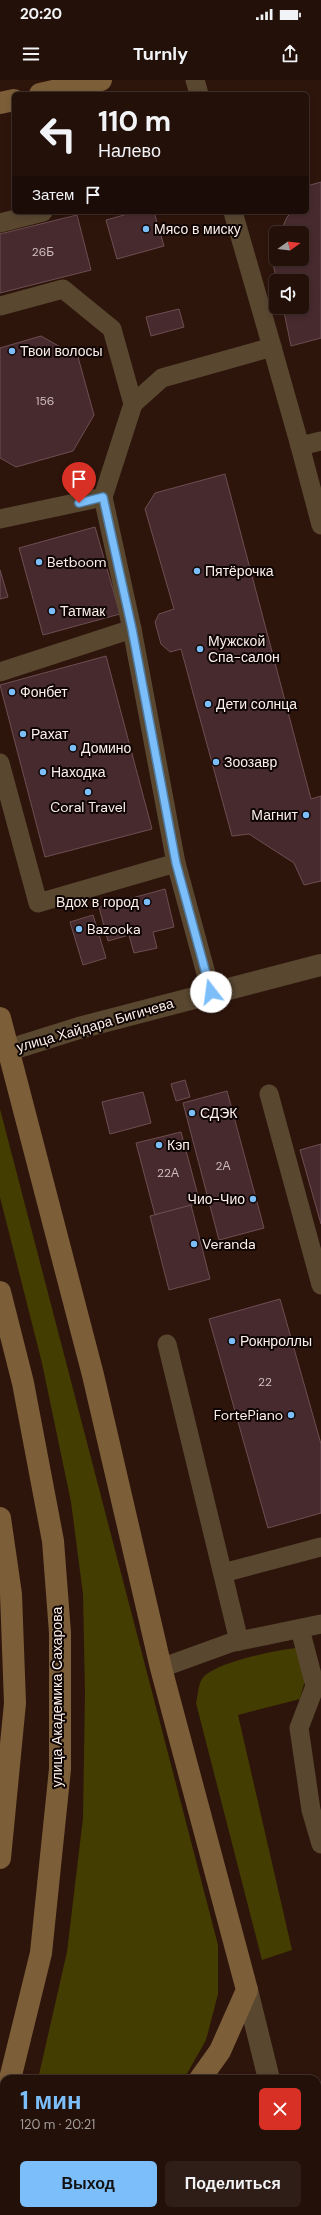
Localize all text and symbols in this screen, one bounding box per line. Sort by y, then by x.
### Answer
text: 20:20 [20,4,62,24]
text: Turnly [133,42,188,66]
icon: menu [20,43,42,65]
icon: share [279,43,301,65]
text: 110 m [98,103,171,140]
icon: left [32,108,84,160]
text: Налево [98,139,161,163]
icon: arrive [82,184,104,206]
text: Затем [32,185,74,205]
place label: Мясо в миску [154,220,241,238]
marker: Мясо в миску [141,224,151,234]
north arrow [269,226,309,266]
map controls [269,226,309,314]
house number: 26Б [32,244,54,260]
button: sound [269,274,309,314]
place label: Твои волосы [20,342,102,360]
marker: Твои волосы [7,346,17,356]
house number: 156 [36,393,54,409]
pin [62,462,96,503]
icon: arrive [68,468,90,490]
place label: Betboom [47,553,107,571]
marker: Betboom [34,557,44,567]
place label: Пятёрочка [205,562,274,580]
marker: Пятёрочка [192,566,202,576]
place label: Татмак [60,602,106,620]
marker: Татмак [47,606,57,616]
place label: Мужской Спа-салон [208,632,280,666]
marker: Мужской Спа-салон [195,644,205,654]
place label: Фонбет [20,683,68,701]
marker: Фонбет [7,687,17,697]
place label: Дети солнца [216,695,297,713]
marker: Дети солнца [203,699,213,709]
place label: Рахат [31,725,69,743]
marker: Рахат [18,729,28,739]
place label: Домино [81,739,132,757]
marker: Домино [68,743,78,753]
place label: Зоозавр [224,753,278,771]
marker: Зоозавр [211,757,221,767]
place label: Находка [51,763,106,781]
marker: Находка [38,767,48,777]
marker: Coral Travel [83,787,93,797]
place label: Coral Travel [50,798,126,816]
place label: Магнит [251,806,299,824]
marker: Магнит [301,810,311,820]
place label: Вдох в город [56,893,139,911]
marker: Вдох в город [142,897,152,907]
place label: Bazooka [87,920,141,938]
marker: Bazooka [74,924,84,934]
position arrow [190,971,232,1013]
street label: улица Хайдара Бигичева [14,994,176,1056]
place label: СДЭК [200,1104,238,1122]
marker: СДЭК [187,1108,197,1118]
place label: Кэп [167,1136,190,1154]
marker: Кэп [154,1140,164,1150]
house number: 2А [216,1158,230,1174]
house number: 22А [157,1165,179,1181]
place label: Чио-Чио [188,1190,245,1208]
marker: Чио-Чио [248,1194,258,1204]
place label: Veranda [202,1235,256,1253]
marker: Veranda [189,1239,199,1249]
place label: Рокнроллы [240,1332,312,1350]
marker: Рокнроллы [227,1336,237,1346]
house number: 22 [258,1374,272,1390]
place label: FortePiano [214,1406,283,1424]
marker: FortePiano [286,1410,296,1420]
street label: улица Академика Сахарова [48,1607,66,1787]
text: 1 мин [20,2085,81,2116]
button: close [259,2088,301,2130]
text: 120 m · 20:21 [20,2116,95,2133]
button: Выход [20,2161,157,2207]
button: Поделиться [165,2161,301,2207]

